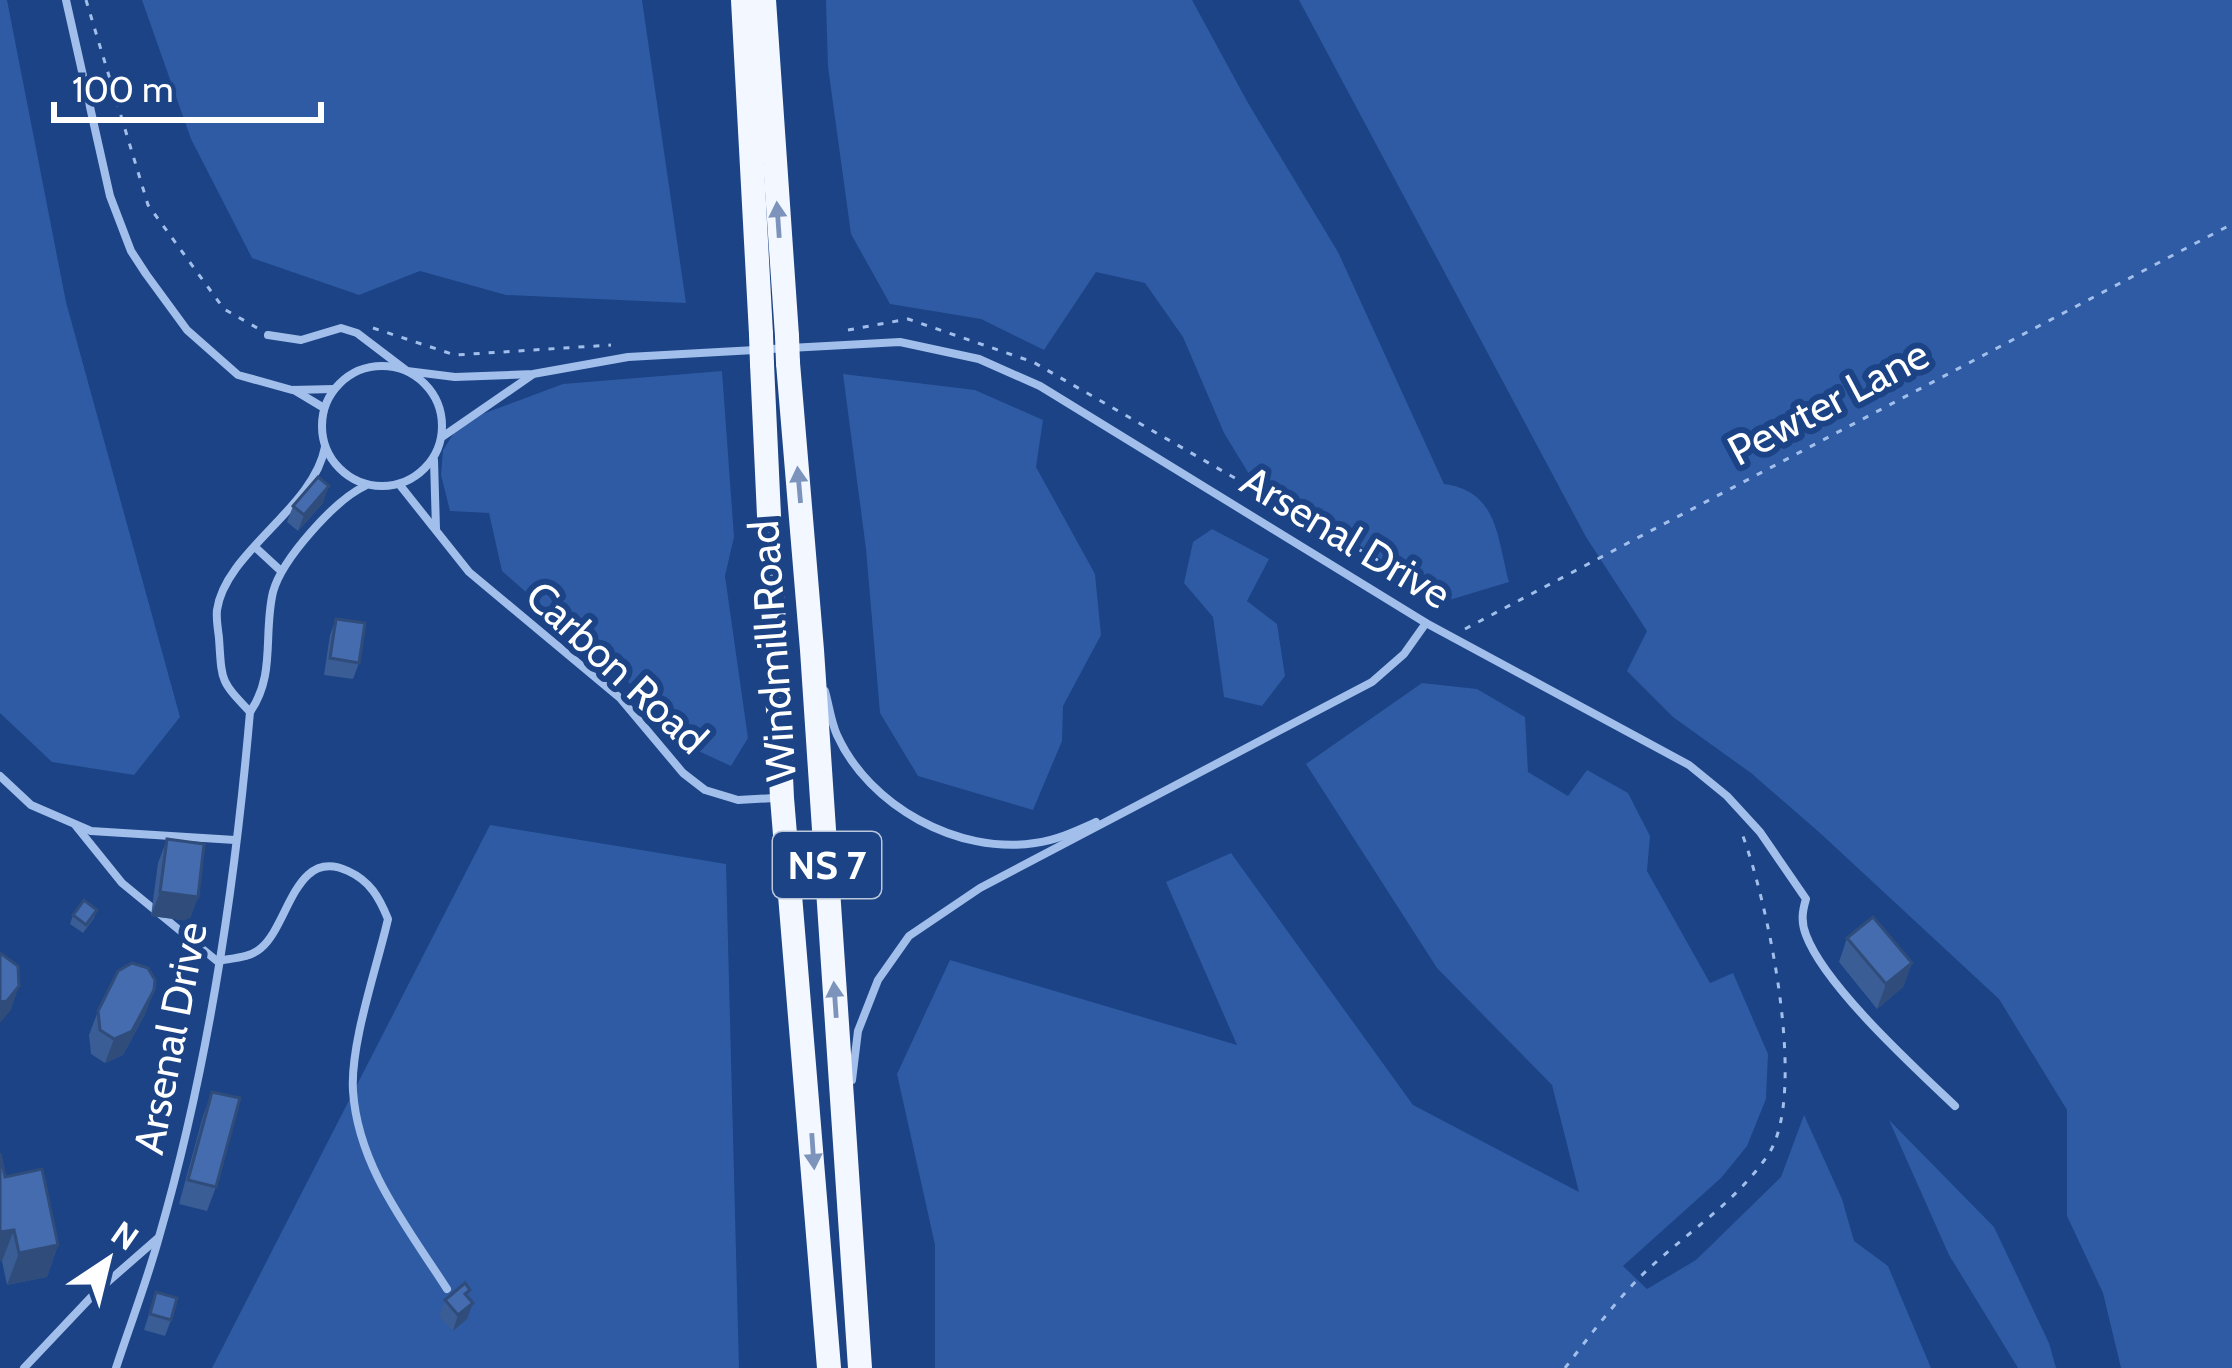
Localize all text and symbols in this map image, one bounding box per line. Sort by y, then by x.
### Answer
scale bar [54,48,321,122]
text: 100 m [72,67,174,111]
one-way arrow [769,201,788,238]
street label: Pewter Lane [1719,327,1937,477]
street label: Arsenal Drive [1232,454,1460,620]
one-way arrow [789,466,808,503]
street label: Windmill Road [737,519,807,783]
street label: Carbon Road [515,570,719,764]
road number: NS 7 [773,832,881,898]
street label: Arsenal Drive [122,918,218,1158]
one-way arrow [826,981,845,1018]
one-way arrow [803,1133,822,1170]
north arrow [48,1200,168,1320]
text: N [104,1212,146,1259]

